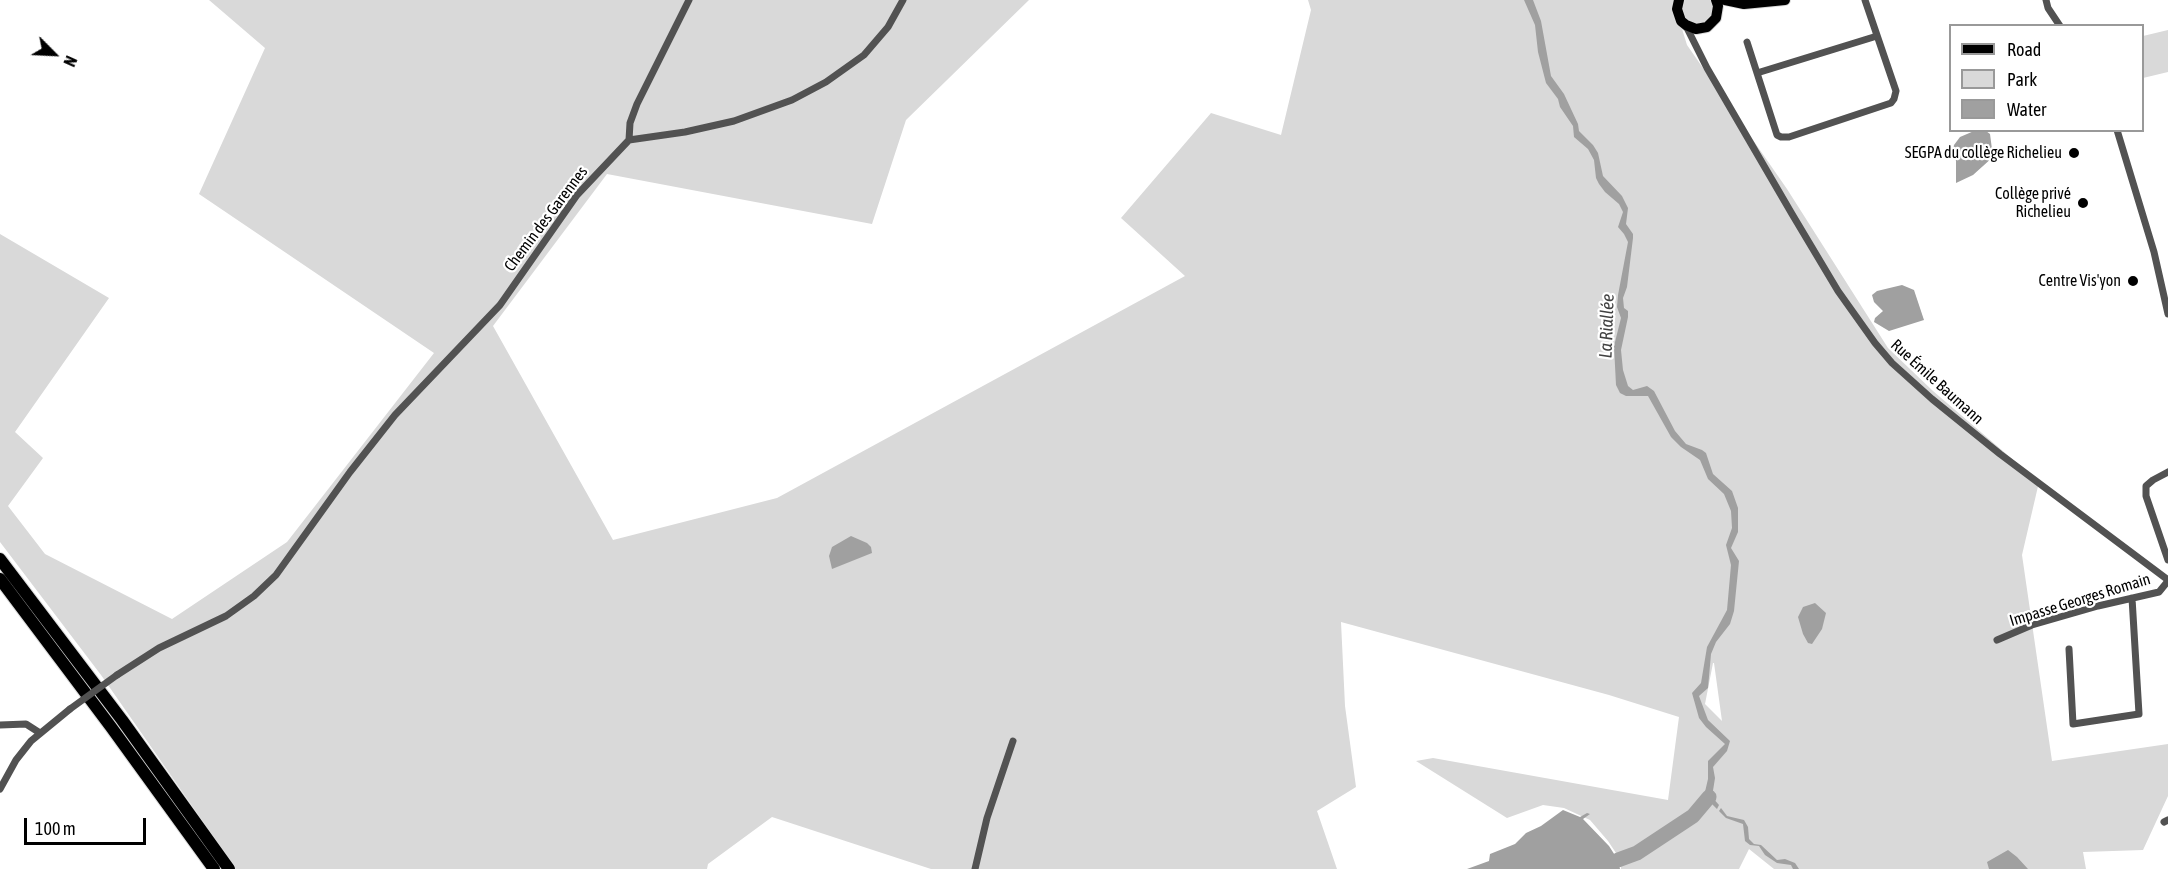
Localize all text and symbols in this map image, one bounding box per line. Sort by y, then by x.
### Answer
north arrow [24,24,84,84]
legend [1949,24,2144,132]
text: Road [2007,39,2041,60]
text: N [60,53,81,69]
text: Park [2007,69,2037,90]
text: Water [2007,99,2046,120]
place label: SEGPA du collège Richelieu [1905,143,2062,163]
marker: SEGPA du collège Richelieu [2067,146,2081,160]
street label: Chemin des Garennes [500,163,592,275]
place label: Collège privé Richelieu [1995,184,2071,222]
marker: Collège privé Richelieu [2076,196,2090,210]
place label: Centre Vis'yon [2038,271,2121,291]
marker: Centre Vis'yon [2126,274,2140,288]
water label: La Riallée [1595,293,1619,359]
street label: Rue Émile Baumann [1887,335,1987,429]
street label: Impasse Georges Romain [2007,569,2153,631]
scale bar [27,806,148,844]
text: 100 m [35,818,76,839]

